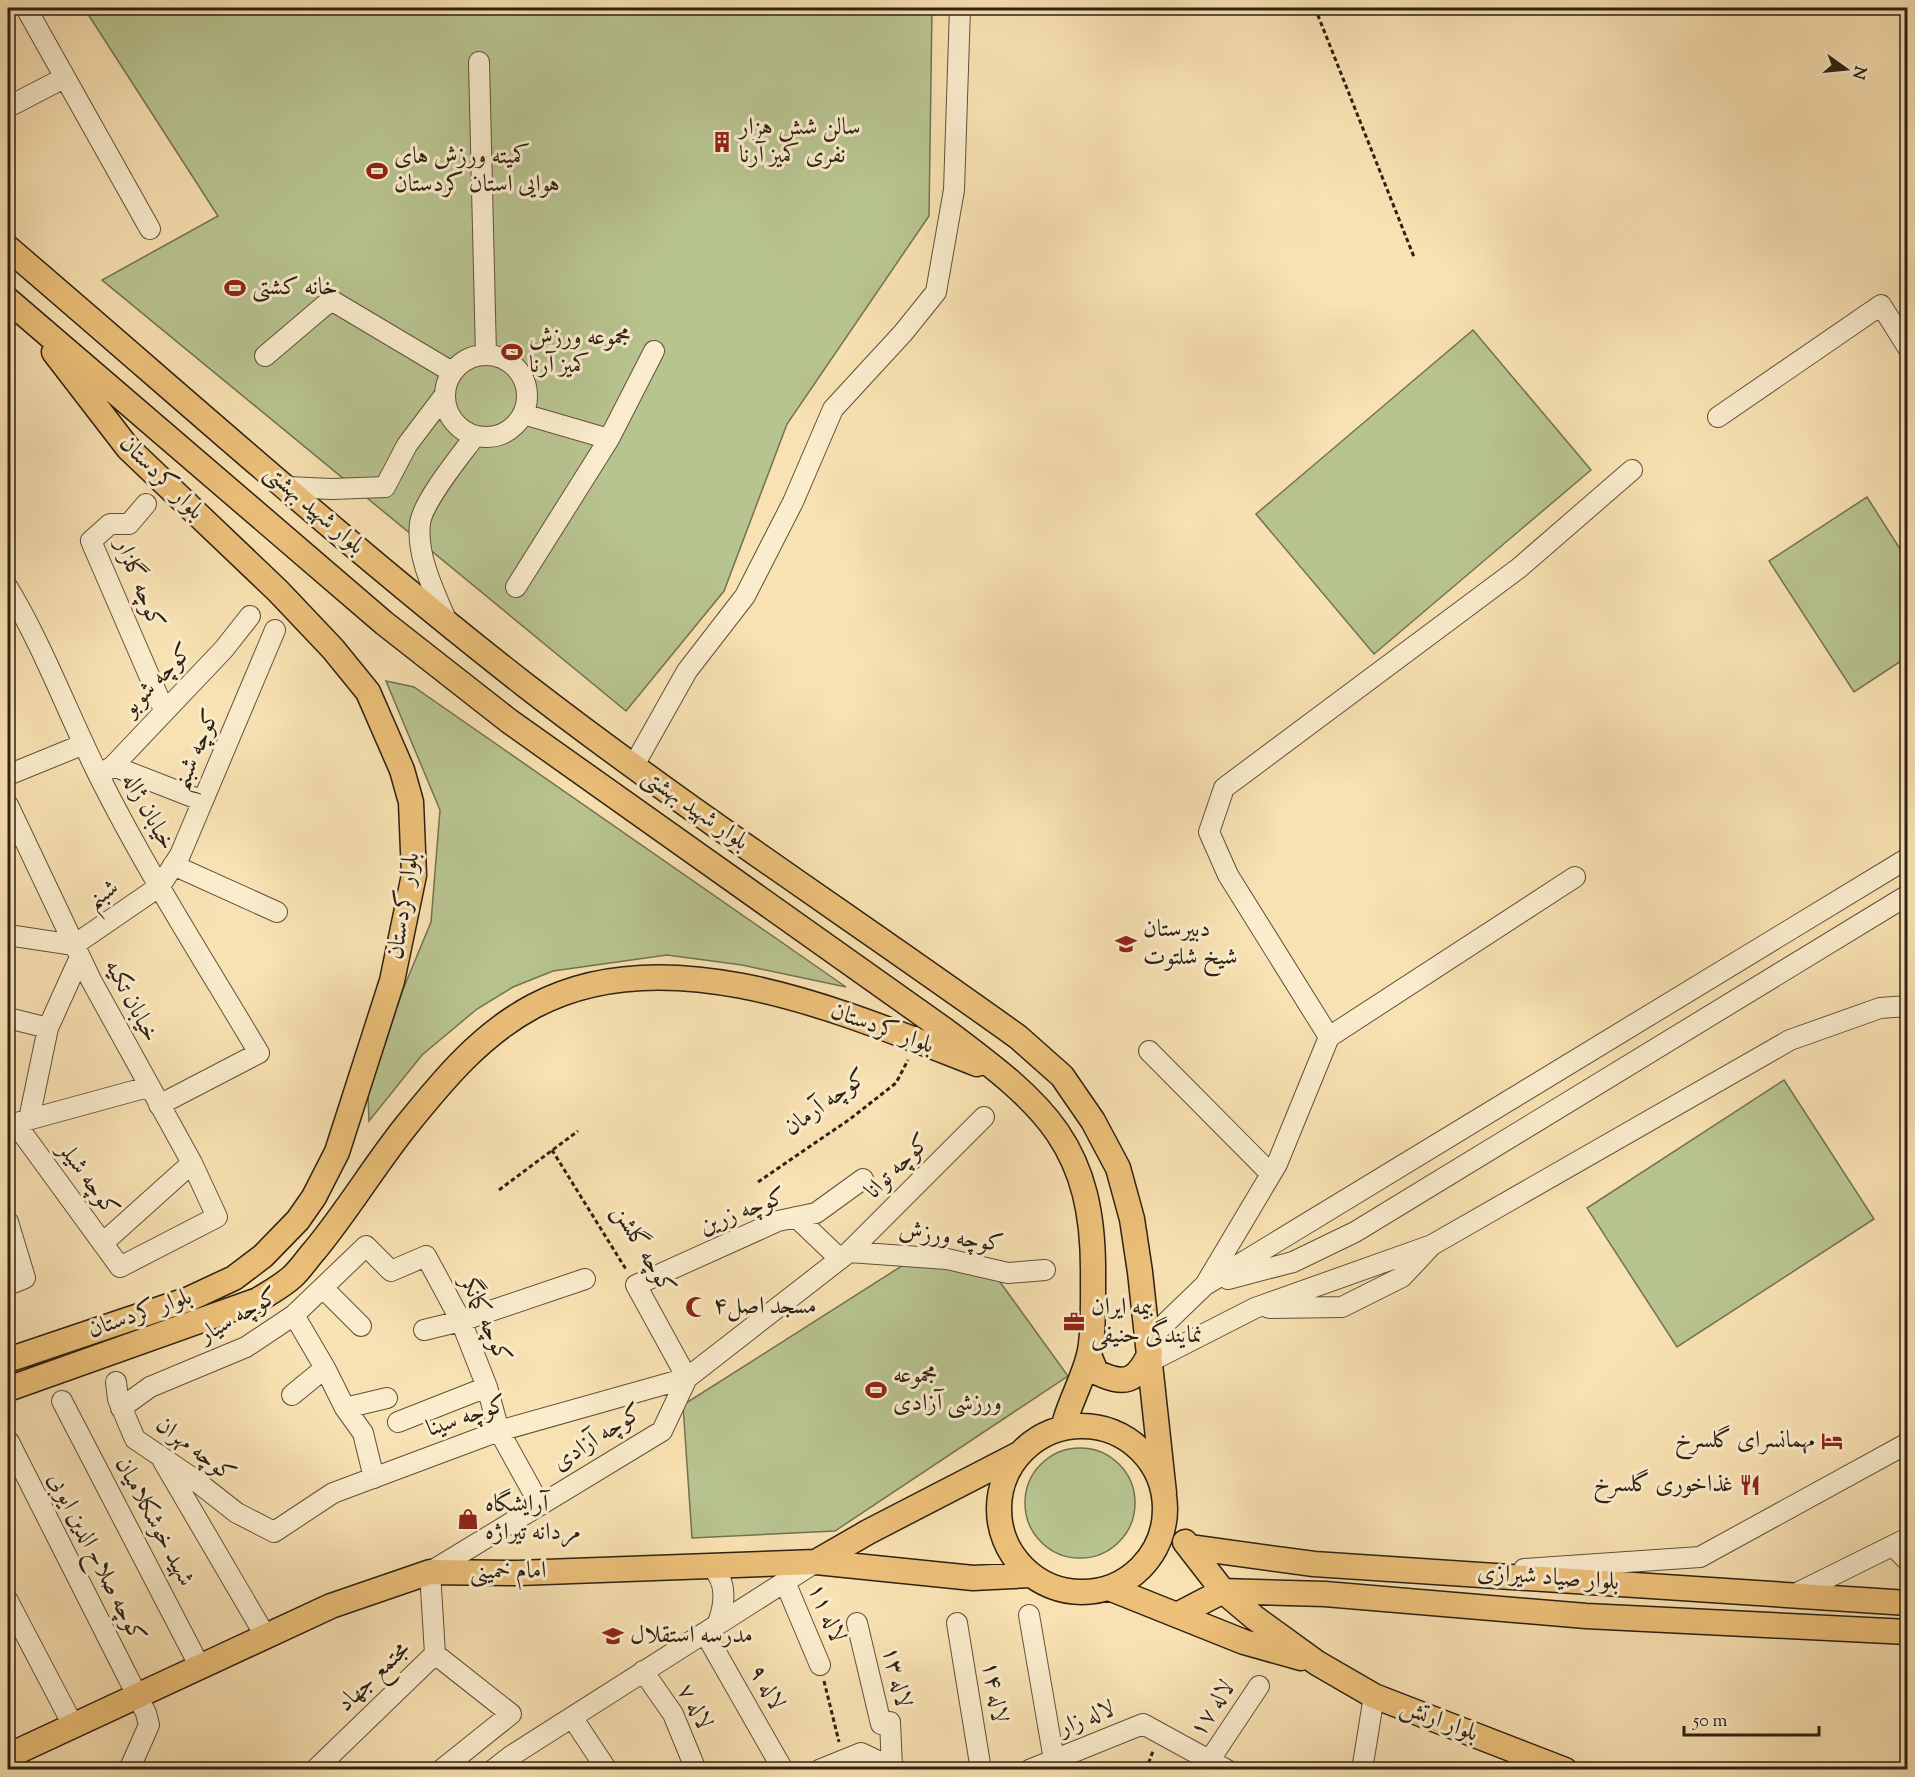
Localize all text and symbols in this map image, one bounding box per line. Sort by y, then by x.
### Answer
north arrow [1816,39,1876,99]
text: N [1845,63,1871,82]
place label: سالن شش هزار نفری کمیز آرنا [737,111,861,173]
building icon: سالن شش هزار نفری کمیز آرنا [710,130,734,154]
place label: کمیته ورزش های هوایی استان کردستان [394,140,560,202]
sports icon: کمیته ورزش های هوایی استان کردستان [365,159,389,183]
place label: خانه کشتی [252,271,338,305]
sports icon: خانه کشتی [223,276,247,300]
place label: مجموعه ورزش کمیز آرنا [529,321,631,383]
sports icon: مجموعه ورزش کمیز آرنا [500,340,524,364]
street label: بلوار کردستان [111,428,211,528]
street label: بلوار شهید بهشتی [256,457,372,563]
street label: کوچه گلزار [105,532,172,634]
street label: کوچه شوبو [113,636,201,725]
street label: کوچه شبنم [165,704,234,798]
street label: بلوار شهید بهشتی [635,761,755,859]
street label: خیابان ژاله [113,767,183,857]
street label: بلوار کردستان [379,850,429,962]
street label: شبنم [80,872,129,922]
place label: دبیرستان شیخ شلتوت [1143,913,1238,977]
school or university icon: دبیرستان شیخ شلتوت [1114,932,1138,956]
street label: خیابان تکیه [95,953,167,1049]
street label: بلوار کردستان [825,995,939,1063]
street label: کوچه آرمان [777,1061,875,1145]
street label: کوچه توانا [857,1126,939,1208]
street label: کوچه شیلر [47,1133,127,1224]
street label: کوچه زرین [694,1180,792,1244]
street label: کوچه گلشن [603,1198,683,1302]
street label: کوچه ورزش [896,1214,1006,1262]
street label: کوچه کمانگر [449,1268,519,1369]
street label: کوچه سیار [191,1279,285,1354]
street label: بلوار کردستان [83,1280,197,1348]
place label: مسجد اصل۴ [713,1290,817,1324]
place label: بیمه ایران نمایندگی حنیفی [1091,1291,1202,1353]
mosque icon: مسجد اصل۴ [684,1295,708,1319]
office icon: بیمه ایران نمایندگی حنیفی [1062,1310,1086,1334]
place label: مجموعه ورزشی آزادی [893,1359,1002,1421]
sports icon: مجموعه ورزشی آزادی [864,1378,888,1402]
street label: کوچه سینا [422,1387,512,1447]
street label: کوچه آزادی [546,1396,650,1480]
street label: کوچه مهران [148,1409,242,1491]
place label: مهمانسرای گلسرخ [1675,1424,1815,1460]
hotel icon: مهمانسرای گلسرخ [1820,1429,1844,1453]
street label: شهید خوشکلامیان [106,1451,202,1593]
street label: کوچه صلاح الدین ایوبی [37,1467,154,1650]
place label: غذاخوری گلسرخ [1593,1468,1733,1504]
restaurant icon: غذاخوری گلسرخ [1738,1473,1762,1497]
place label: آرایشگاه مردانه تیراژه [485,1488,581,1550]
shop icon: آرایشگاه مردانه تیراژه [456,1507,480,1531]
street label: امام خمینی [469,1554,547,1592]
street label: بلوار صیاد شیرازی [1476,1556,1620,1600]
street label: لاله ۱۱ [798,1578,854,1648]
place label: مدرسه استقلال [630,1619,753,1653]
school or university icon: مدرسه استقلال [601,1624,625,1648]
street label: مجتمع جهاد [330,1633,421,1723]
street label: لاله ۱۳ [872,1643,920,1711]
street label: لاله ۹ [739,1659,793,1717]
street label: لاله ۱۴ [972,1659,1016,1725]
street label: لاله ۱۷ [1182,1674,1244,1744]
street label: لاله ۷ [668,1678,720,1736]
street label: بلوار ارتش [1395,1691,1483,1751]
street label: لاله زار [1052,1692,1120,1746]
scale bar [1684,1699,1819,1737]
text: 50 m [1692,1709,1728,1735]

